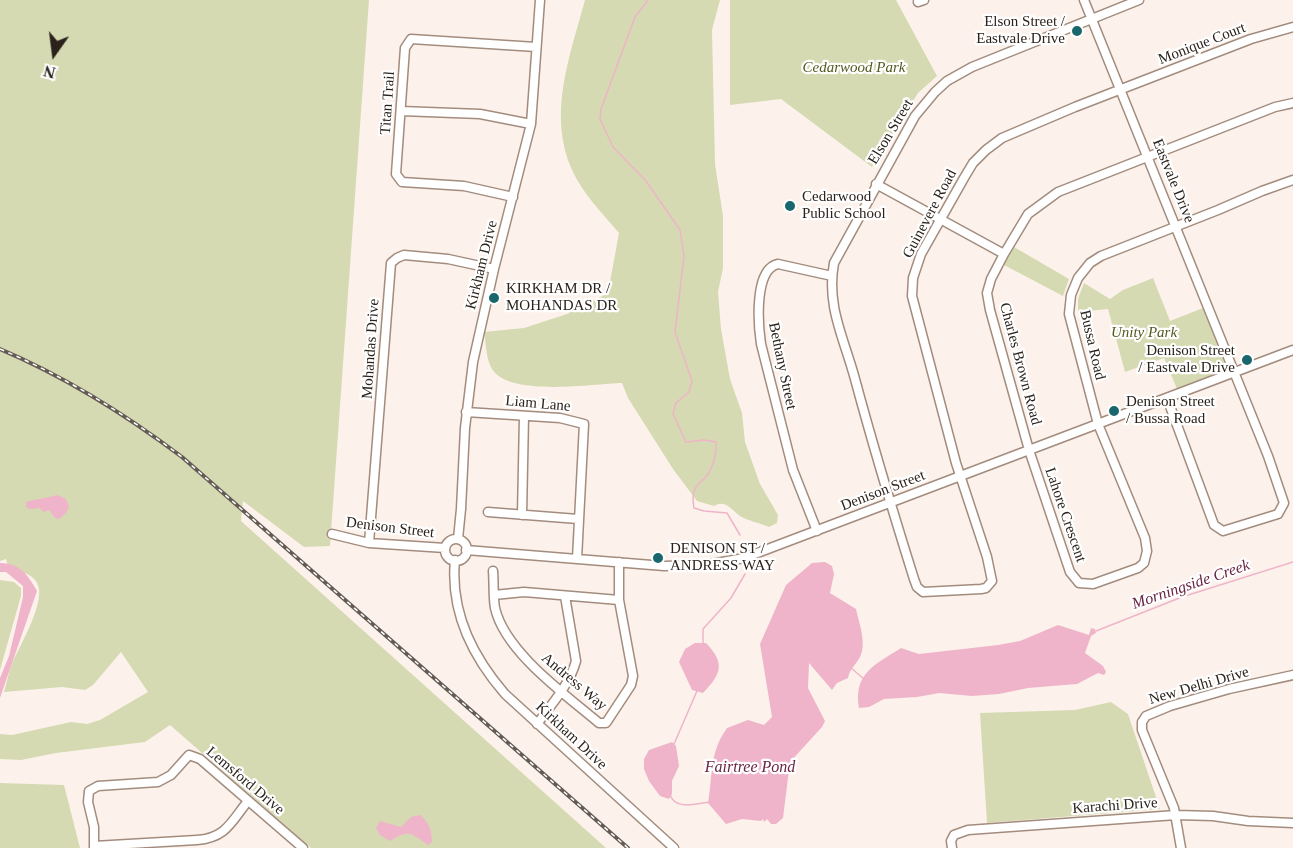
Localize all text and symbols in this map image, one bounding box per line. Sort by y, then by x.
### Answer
place label: Elson Street / Eastvale Drive [976,13,1065,48]
street label: Monique Court [1156,19,1248,69]
north arrow [24,24,84,84]
marker: Elson Street / Eastvale Drive [1070,24,1084,38]
park label: Cedarwood Park [803,59,905,77]
text: N [42,62,57,82]
street label: Titan Trail [377,71,399,135]
street label: Elson Street [865,96,917,168]
street label: Eastvale Drive [1148,137,1198,225]
street label: Guinevere Road [899,167,961,261]
place label: Cedarwood Public School [802,188,886,223]
marker: Cedarwood Public School [783,199,797,213]
street label: Kirkham Drive [462,219,502,311]
place label: KIRKHAM DR / MOHANDAS DR [506,280,617,315]
marker: KIRKHAM DR / MOHANDAS DR [487,291,501,305]
street label: Mohandas Drive [359,298,383,400]
street label: Charles Brown Road [995,301,1045,427]
street label: Bussa Road [1075,308,1109,382]
street label: Bethany Street [764,321,800,411]
park label: Unity Park [1111,324,1177,342]
place label: Denison Street / Eastvale Drive [1138,342,1235,377]
marker: Denison Street / Eastvale Drive [1240,353,1254,367]
street label: Liam Lane [505,392,571,416]
place label: Denison Street / Bussa Road [1126,393,1215,428]
marker: Denison Street / Bussa Road [1107,404,1121,418]
street label: Lahore Crescent [1040,465,1090,565]
street label: Denison Street [838,467,928,515]
street label: Denison Street [345,514,435,542]
place label: DENISON ST / ANDRESS WAY [670,540,775,575]
marker: DENISON ST / ANDRESS WAY [651,551,665,565]
water label: Morningside Creek [1130,556,1252,614]
street label: Andress Way [538,649,610,715]
street label: New Delhi Drive [1147,663,1251,709]
street label: Kirkham Drive [532,698,610,774]
street label: Lemsford Drive [202,743,288,819]
water label: Fairtree Pond [705,758,795,778]
street label: Karachi Drive [1072,794,1158,818]

